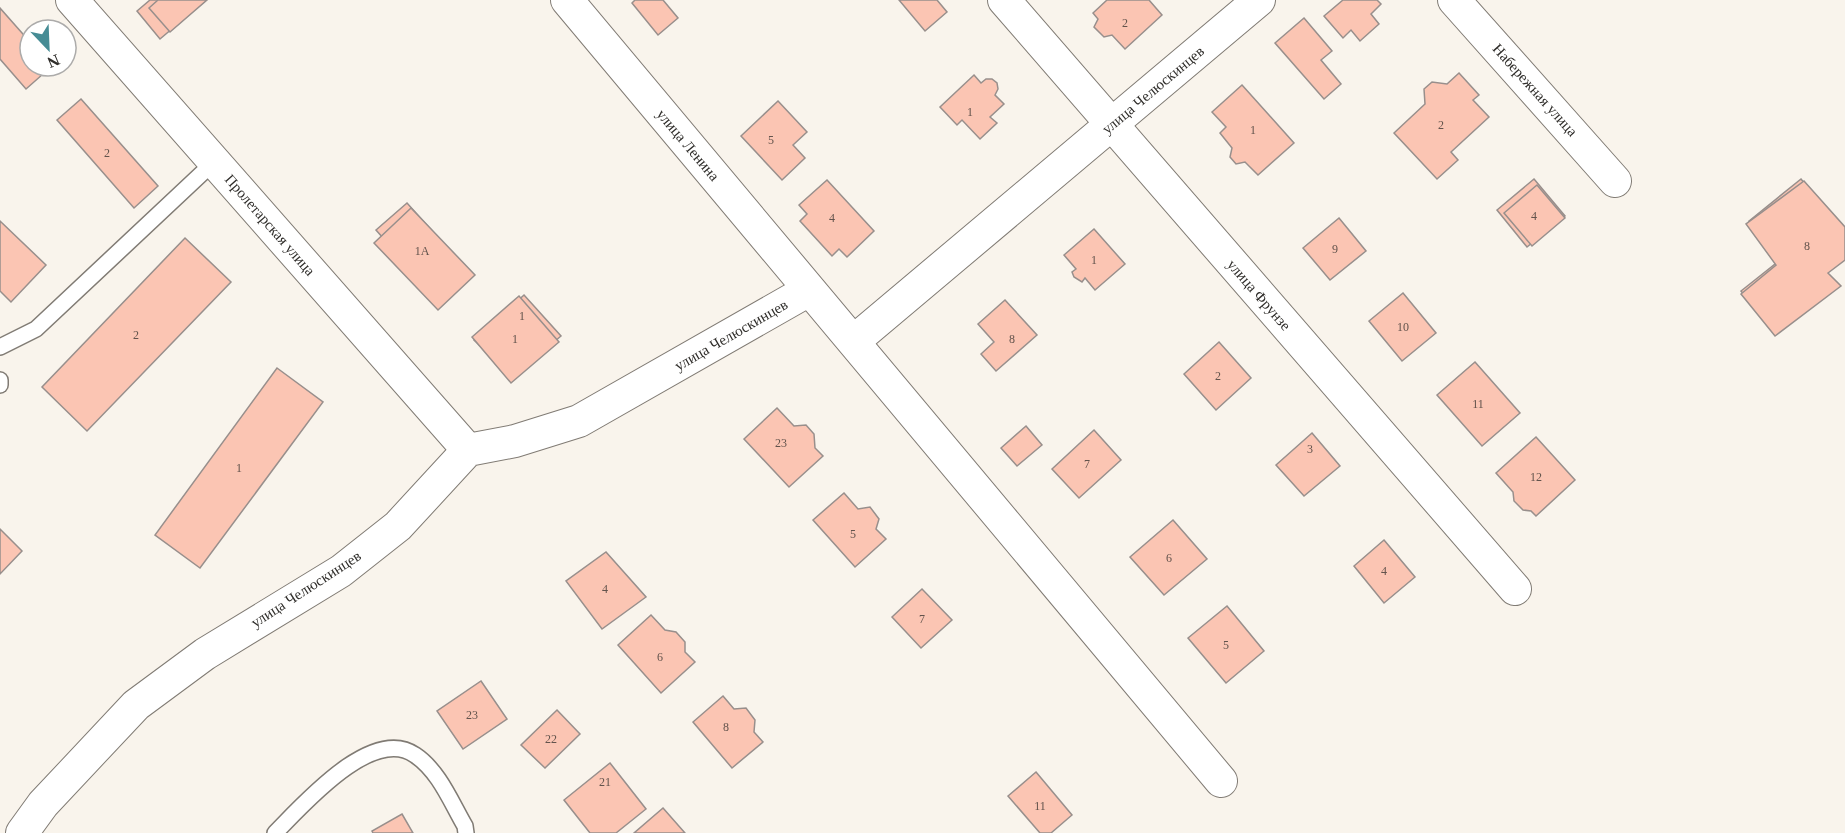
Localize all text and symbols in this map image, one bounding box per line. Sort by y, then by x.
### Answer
house number: 2 [1122,16,1128,30]
north arrow [18,18,78,78]
street label: Набережная улица [1489,41,1581,140]
street label: улица Челюскинцев [1099,43,1207,137]
text: N [45,51,62,72]
house number: 1 [967,105,973,119]
street label: улица Ленина [654,106,723,184]
house number: 2 [1438,118,1444,132]
house number: 1 [1250,123,1256,137]
house number: 5 [768,133,774,147]
house number: 2 [104,146,110,160]
street label: Пролетарская улица [222,171,318,279]
house number: 4 [1531,209,1537,223]
house number: 4 [829,211,835,225]
house number: 8 [1804,239,1810,253]
house number: 9 [1332,242,1338,256]
house number: 1А [415,244,430,258]
house number: 1 [1091,253,1097,267]
street label: улица Фрунзе [1224,257,1294,334]
street label: улица Челюскинцев [672,296,790,374]
house number: 1 [519,309,525,323]
house number: 10 [1397,320,1409,334]
house number: 2 [133,328,139,342]
house number: 1 [512,332,518,346]
house number: 8 [1009,332,1015,346]
house number: 2 [1215,369,1221,383]
house number: 11 [1472,397,1484,411]
house number: 23 [775,436,787,450]
house number: 3 [1307,442,1313,456]
house number: 7 [1084,457,1090,471]
house number: 1 [236,461,242,475]
house number: 12 [1530,470,1542,484]
house number: 5 [850,527,856,541]
street label: улица Челюскинцев [248,548,364,630]
house number: 6 [1166,551,1172,565]
house number: 4 [1381,564,1387,578]
house number: 4 [602,582,608,596]
house number: 7 [919,612,925,626]
house number: 5 [1223,638,1229,652]
house number: 6 [657,650,663,664]
house number: 23 [466,708,478,722]
house number: 8 [723,720,729,734]
house number: 22 [545,732,557,746]
house number: 21 [599,775,611,789]
house number: 11 [1034,799,1046,813]

